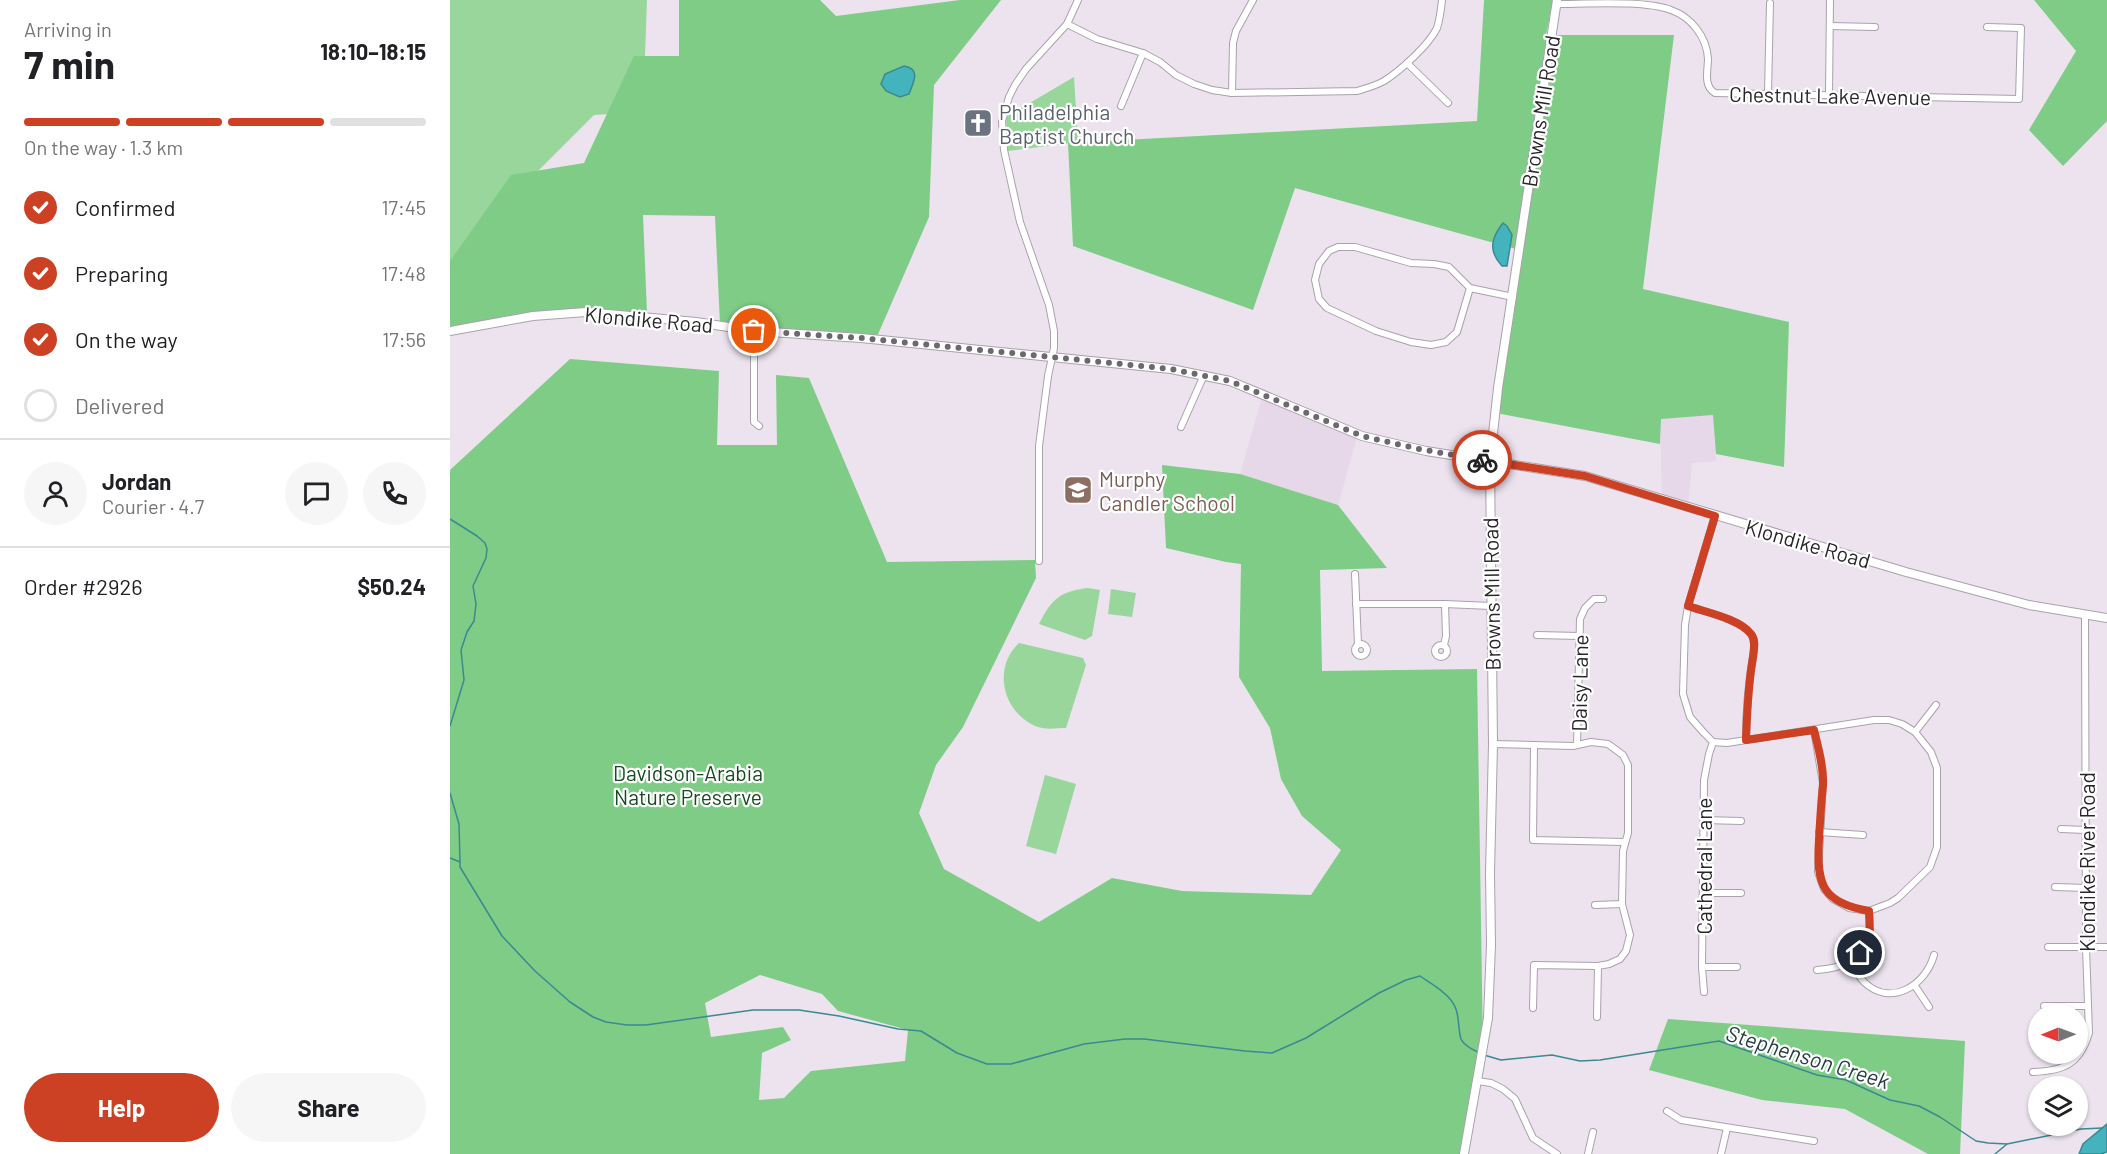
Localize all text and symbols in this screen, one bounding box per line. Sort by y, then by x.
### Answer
text: Arriving in [24,17,112,41]
street label: Browns Mill Road [1516,33,1564,189]
text: 18:10–18:15 [320,38,426,64]
text: 7 min [24,40,115,87]
street label: Chestnut Lake Avenue [1729,81,1931,109]
place label: Philadelphia Baptist Church [999,99,1134,148]
church icon: Philadelphia Baptist Church [962,107,994,139]
text: On the way · 1.3 km [24,135,183,159]
icon: check [24,191,57,224]
text: Confirmed [75,194,175,220]
text: 17:45 [381,195,426,219]
icon: check [24,257,57,290]
text: Preparing [75,260,168,286]
text: 17:48 [381,261,426,285]
street label: Klondike Road [584,301,714,337]
pin [728,305,779,356]
icon: bag [737,314,770,347]
icon: check [24,323,57,356]
text: On the way [75,326,178,352]
text: 17:56 [382,327,426,351]
text: Delivered [75,392,164,418]
courier [1452,430,1512,490]
icon: bike [1466,444,1499,477]
button: person [24,462,87,525]
button: chat [285,462,348,525]
button: phone [363,462,426,525]
place label: Murphy Candler School [1099,466,1235,515]
text: Jordan [102,468,171,494]
school or university icon: Murphy Candler School [1062,474,1094,506]
text: Courier · 4.7 [102,494,204,518]
street label: Klondike Road [1743,513,1873,573]
street label: Browns Mill Road [1477,517,1505,671]
text: Order #2926 [24,573,143,599]
text: $50.24 [357,573,426,599]
street label: Daisy Lane [1566,634,1592,732]
park label: Davidson-Arabia Nature Preserve [613,760,763,809]
street label: Klondike River Road [2074,772,2099,952]
street label: Cathedral Lane [1691,797,1716,935]
pin [1834,927,1885,978]
icon: home [1843,936,1876,969]
north arrow [2028,1004,2088,1064]
map controls [2028,1004,2088,1136]
water label: Stephenson Creek [1723,1019,1893,1093]
button: Help [24,1073,219,1142]
button: Share [231,1073,426,1142]
button: layers [2028,1076,2088,1136]

